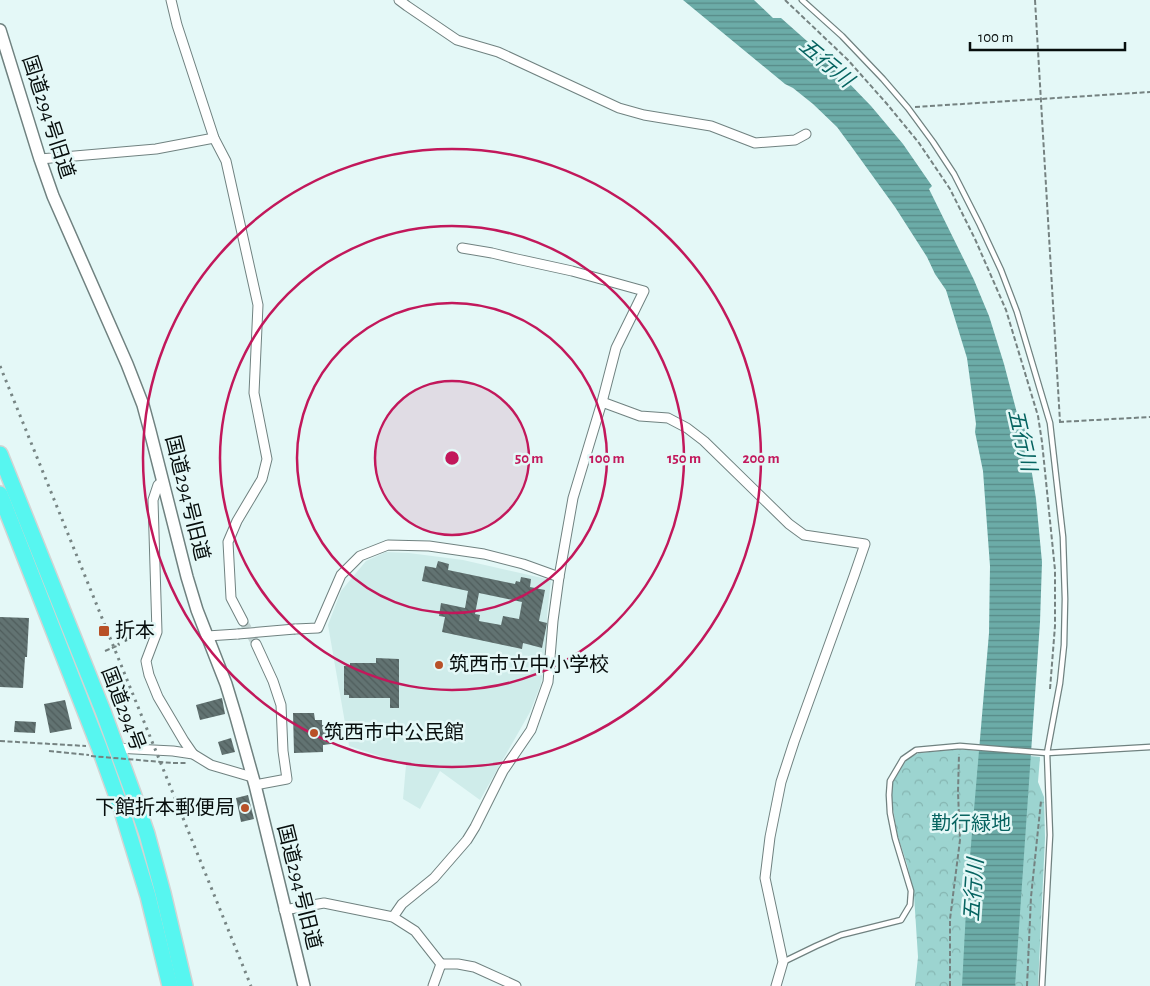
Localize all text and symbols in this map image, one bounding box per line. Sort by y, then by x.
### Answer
scale bar [970,20,1125,52]
text: 100 m [978,30,1013,45]
water label: 五行川 [795,34,859,93]
street label: 国道294号旧道 [19,53,78,181]
water label: 五行川 [1005,407,1041,475]
street label: 国道294号旧道 [162,433,213,563]
centre of rings [443,449,461,467]
text: 50 m [515,451,543,466]
text: 100 m [589,451,625,466]
text: 150 m [667,451,701,466]
text: 200 m [742,451,780,466]
place label: 折本 [115,620,155,641]
marker: 折本 [97,624,111,638]
place label: 筑西市立中小学校 [449,653,609,675]
marker: 筑西市立中小学校 [433,659,445,671]
street label: 国道294号 [98,664,149,754]
place label: 筑西市中公民館 [324,721,464,743]
marker: 筑西市中公民館 [308,727,320,739]
place label: 下館折本郵便局 [95,797,235,818]
marker: 下館折本郵便局 [239,802,251,814]
park label: 勤行緑地 [931,813,1011,834]
street label: 国道294号旧道 [274,822,325,952]
water label: 五行川 [960,856,987,922]

